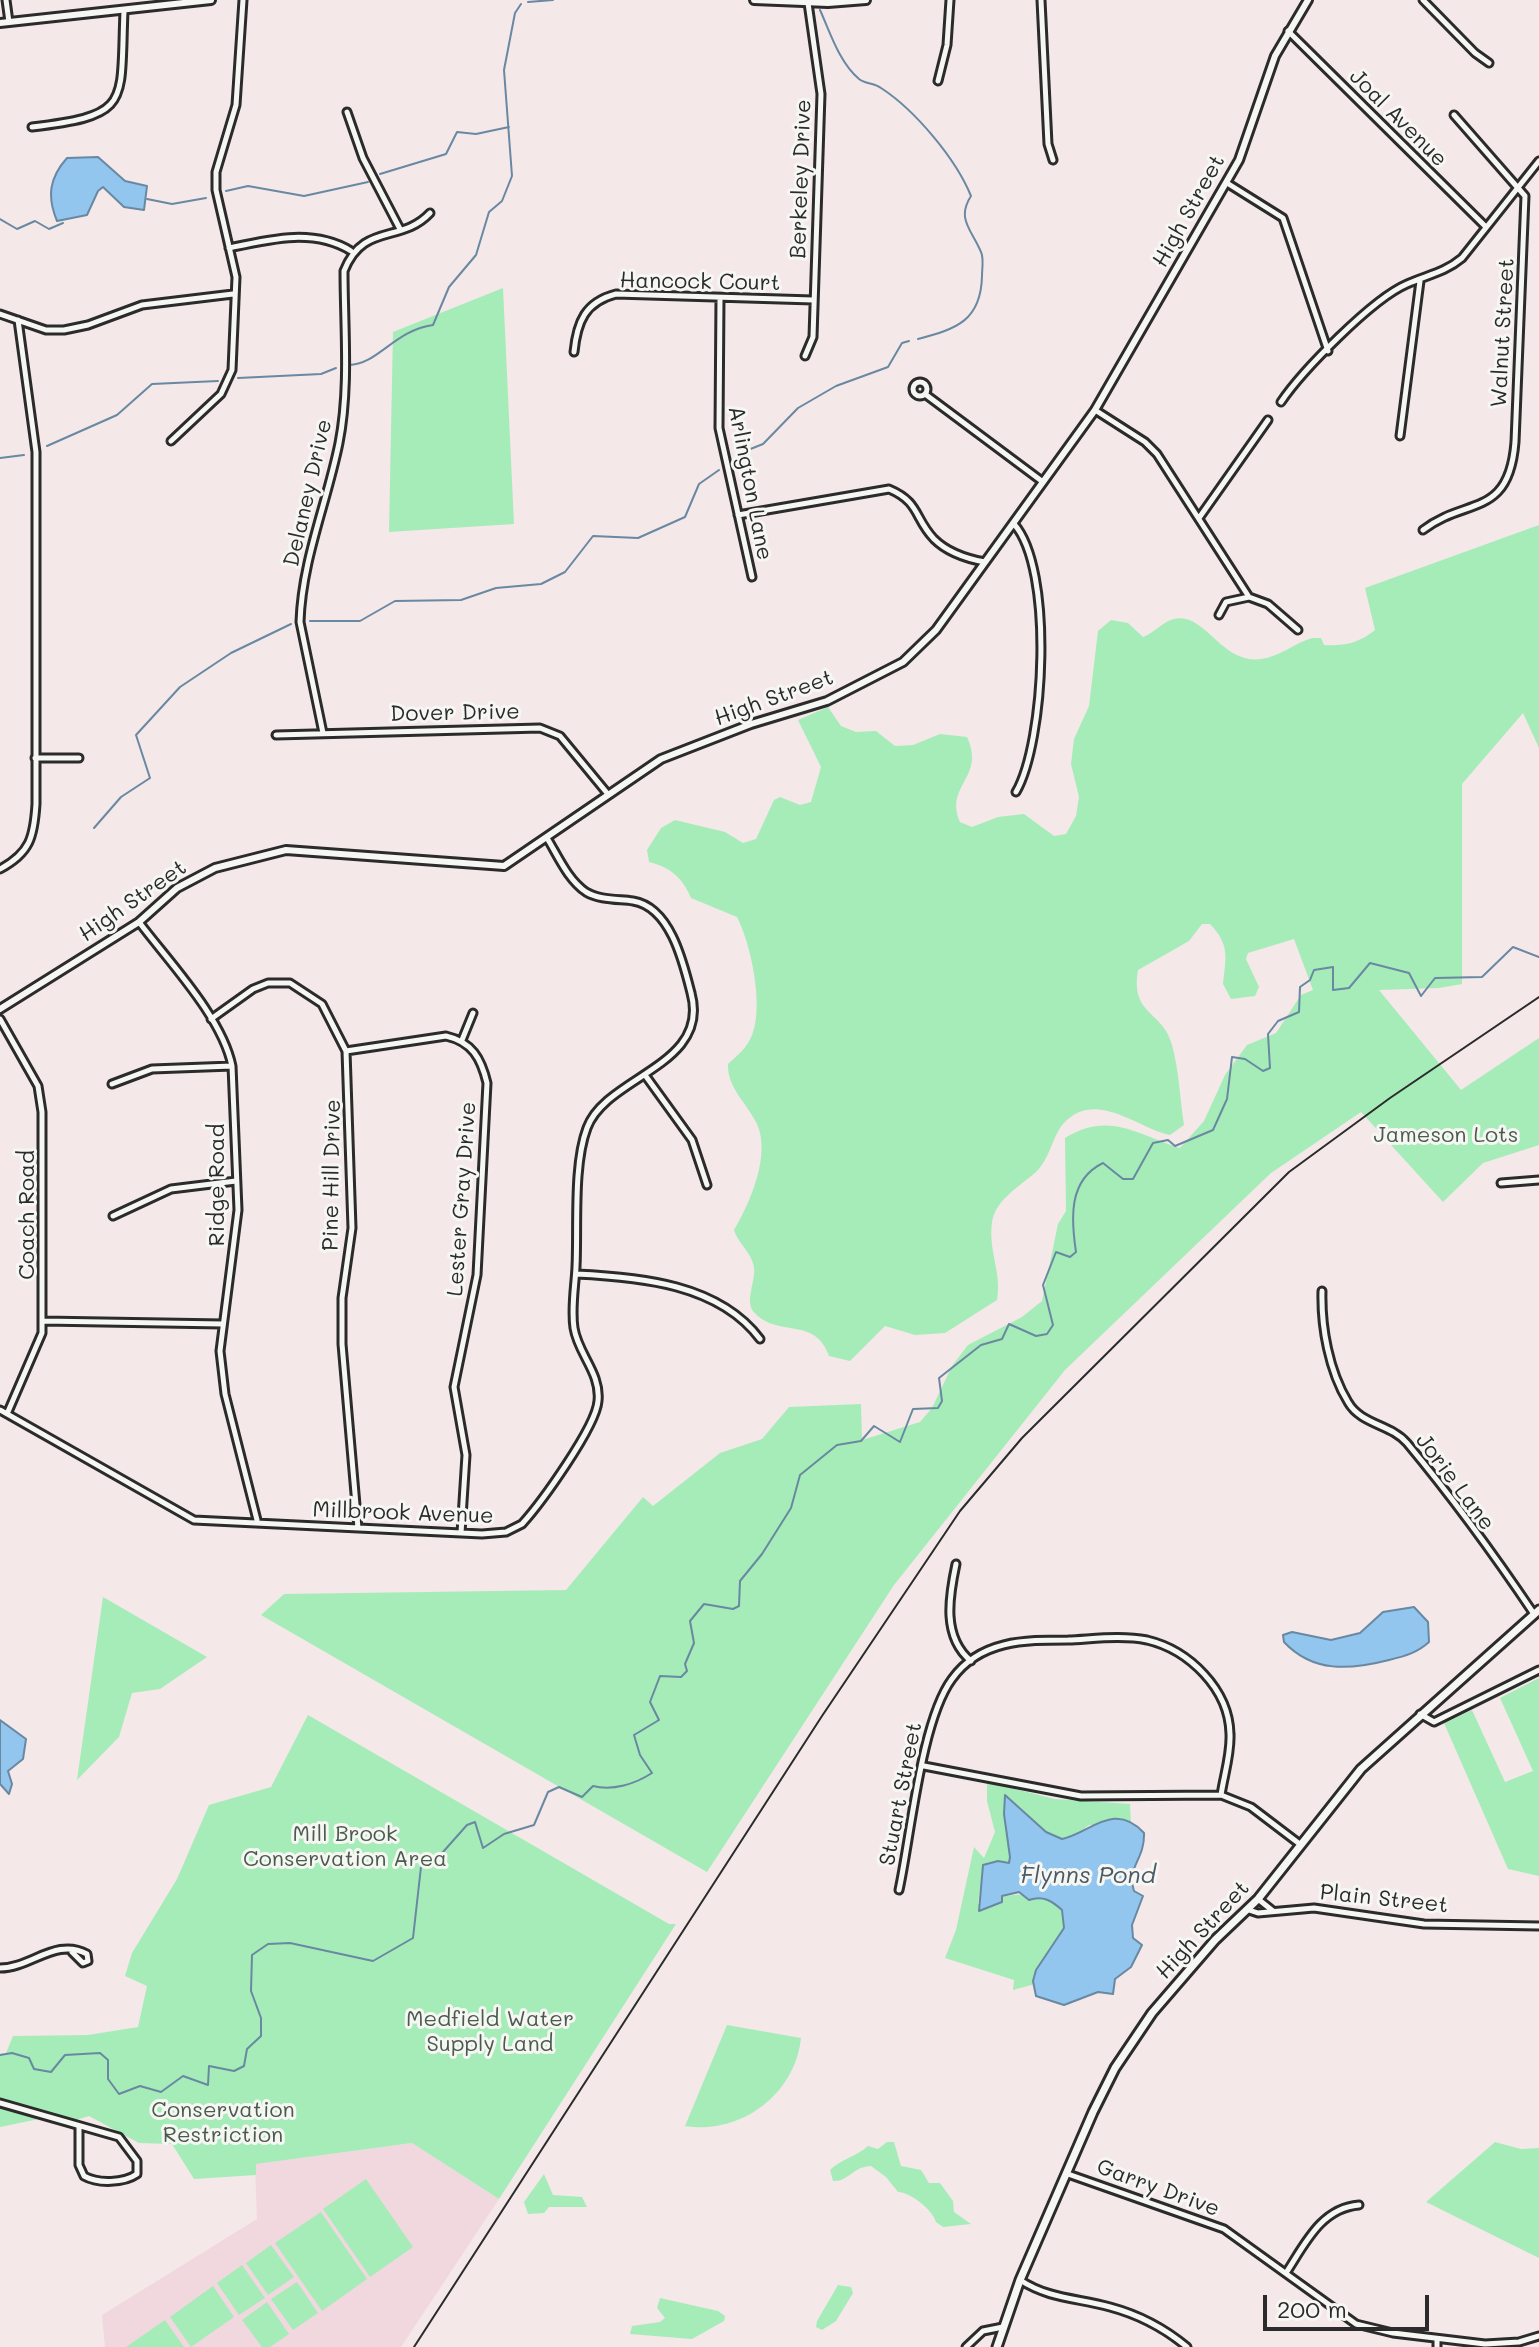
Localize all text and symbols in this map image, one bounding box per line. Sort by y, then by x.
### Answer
street label: Joal Avenue [1344,64,1452,172]
street label: Berkeley Drive [785,99,817,259]
street label: High Street [1147,150,1231,272]
street label: Walnut Street [1486,258,1520,408]
street label: Hancock Court [619,267,781,297]
street label: Arlington Lane [722,404,778,562]
street label: Delaney Drive [278,417,338,569]
street label: High Street [711,664,837,732]
street label: Dover Drive [390,699,520,727]
street label: High Street [74,854,192,948]
street label: Pine Hill Drive [317,1099,347,1251]
street label: Lester Gray Drive [442,1101,482,1297]
park label: Jameson Lots [1374,1122,1518,1148]
street label: Ridge Road [204,1123,230,1247]
street label: Coach Road [14,1150,40,1280]
street label: Jorie Lane [1410,1428,1500,1536]
street label: Millbrook Avenue [312,1497,494,1529]
street label: Stuart Street [874,1720,928,1868]
park label: Mill Brook Conservation Area [243,1821,447,1872]
water label: Flynns Pond [1020,1862,1156,1890]
street label: High Street [1151,1875,1255,1985]
street label: Plain Street [1319,1879,1449,1919]
park label: Medfield Water Supply Land [406,2006,574,2058]
park label: Conservation Restriction [151,2097,295,2148]
street label: Garry Drive [1093,2154,1223,2222]
scale bar [1267,2279,1433,2329]
text: 200 m [1277,2293,1347,2324]

